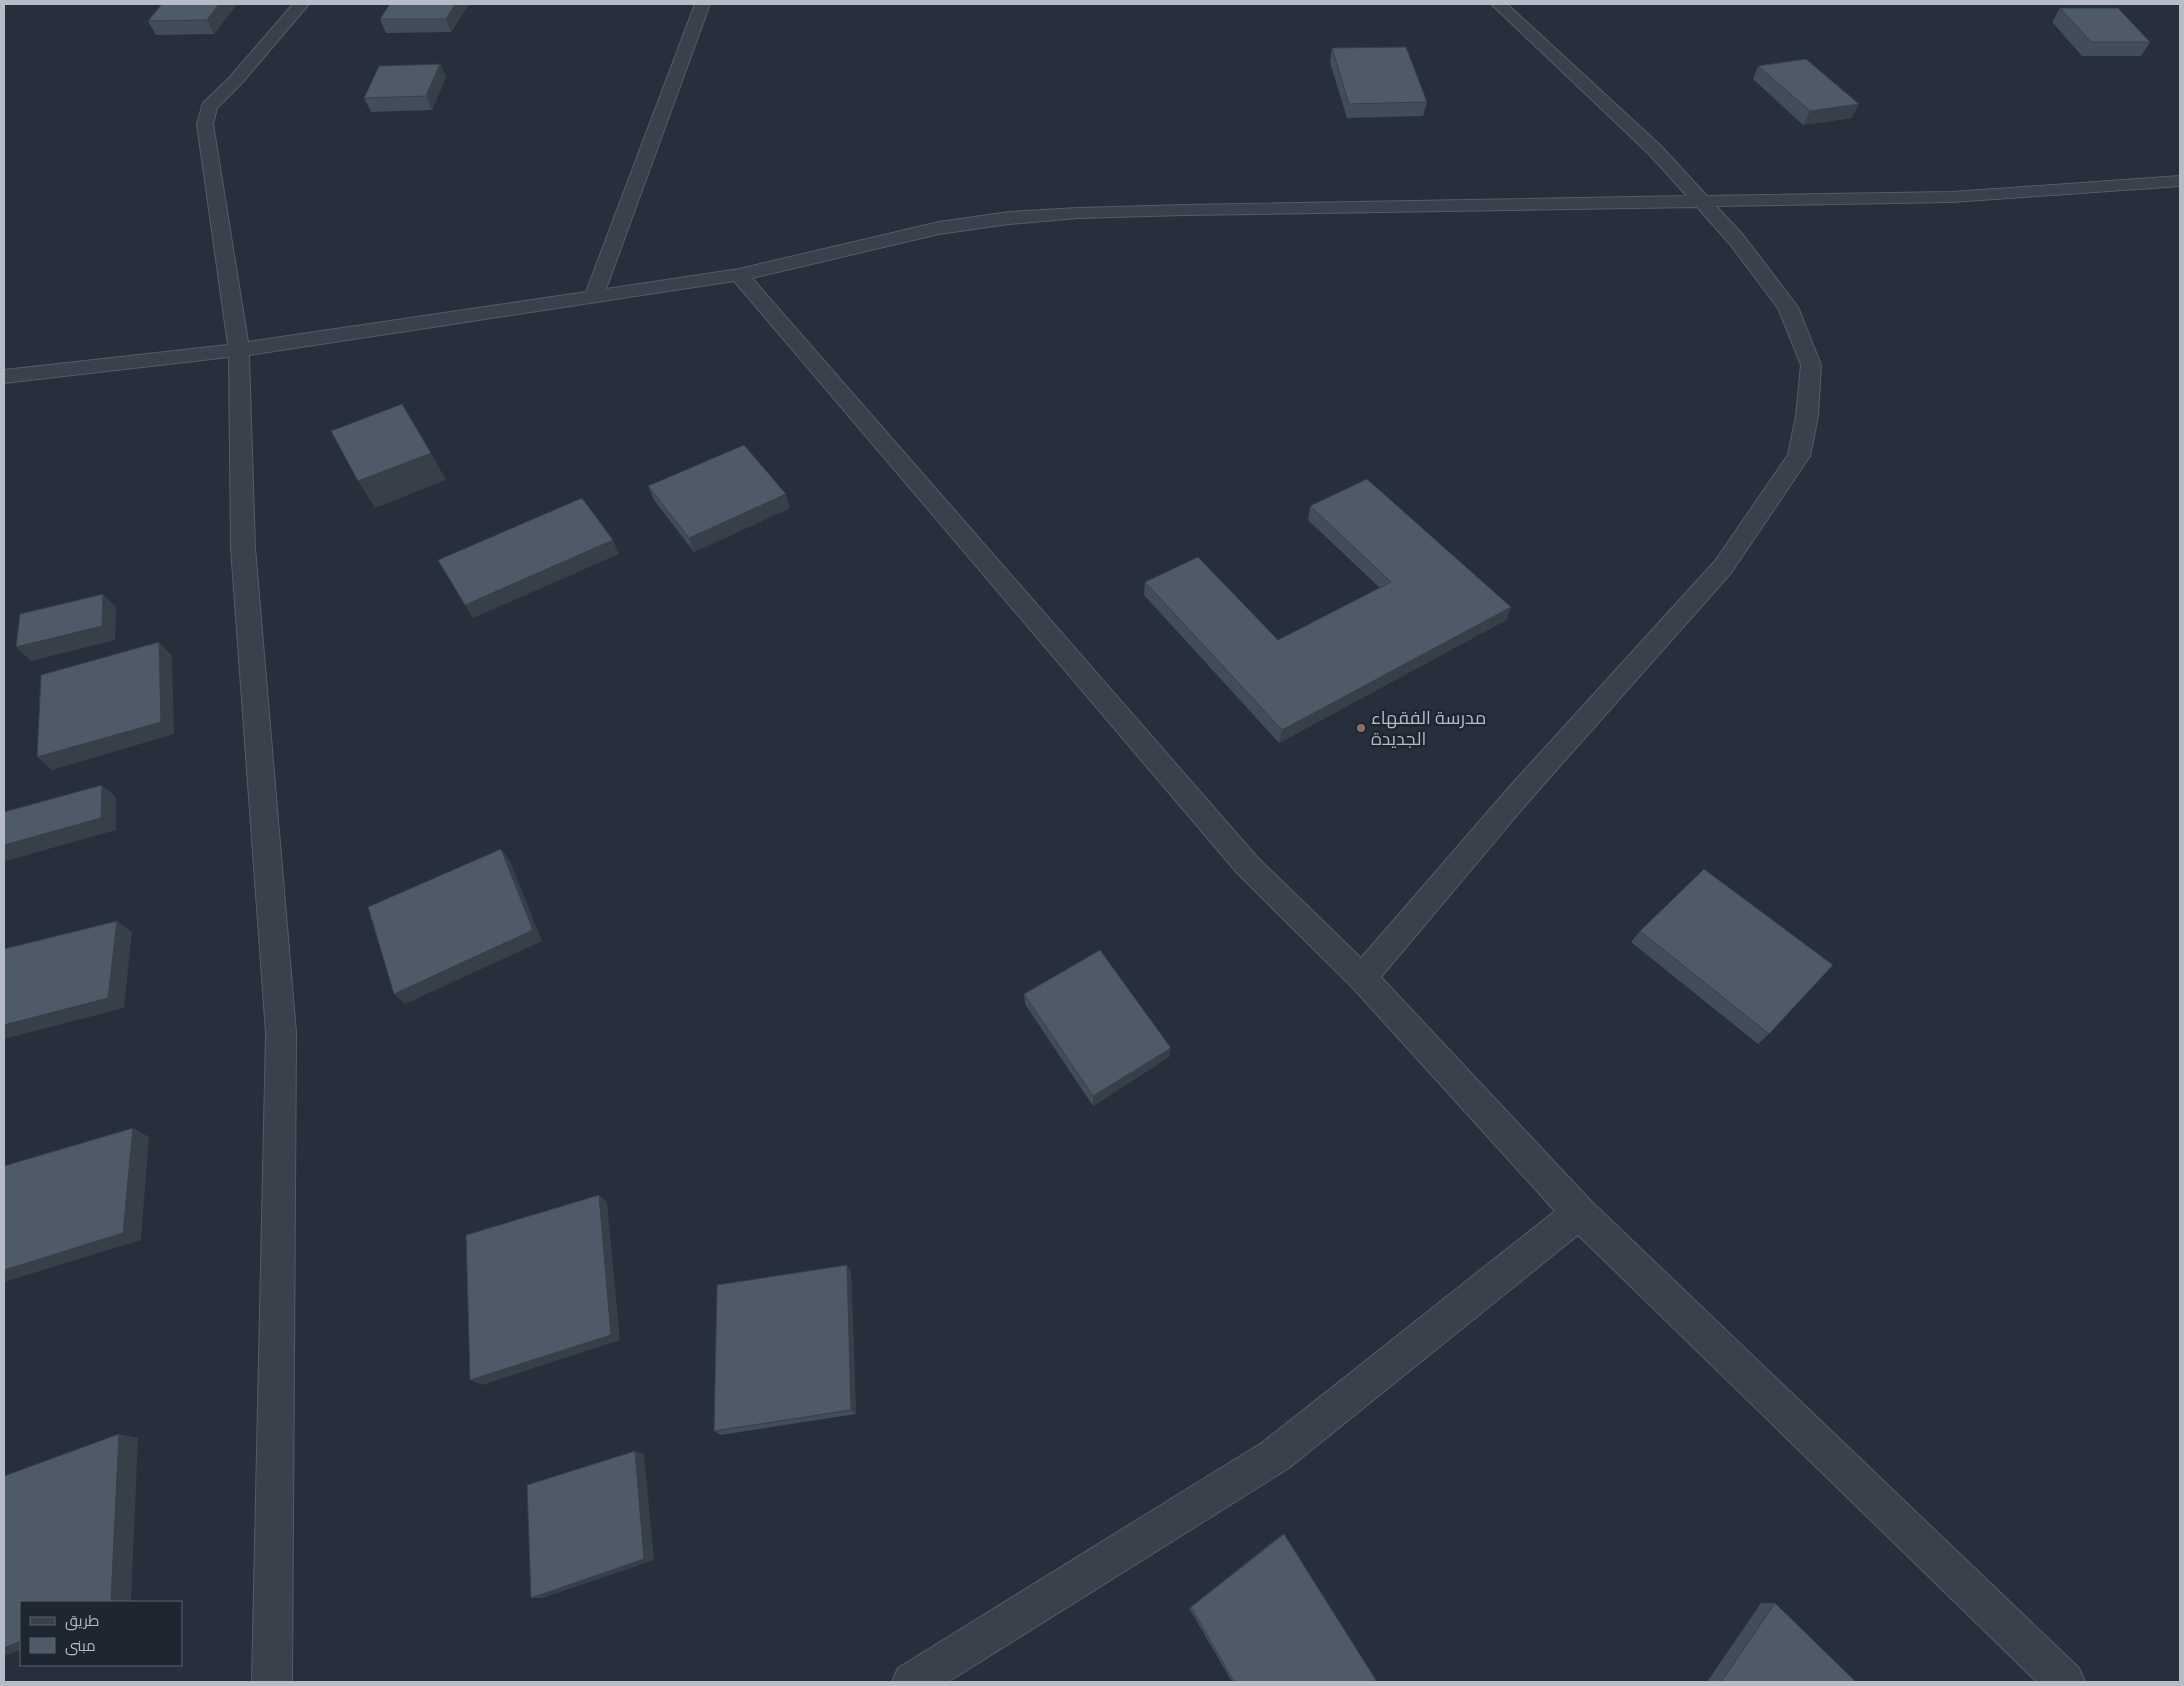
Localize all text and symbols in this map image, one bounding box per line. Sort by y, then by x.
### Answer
place label: مدرسة الفقهاء الجديدة [1371,707,1486,750]
marker: مدرسة الفقهاء الجديدة [1355,722,1367,734]
legend [20,1601,182,1666]
text: طريق [65,1612,99,1631]
text: مبنى [65,1637,96,1656]

